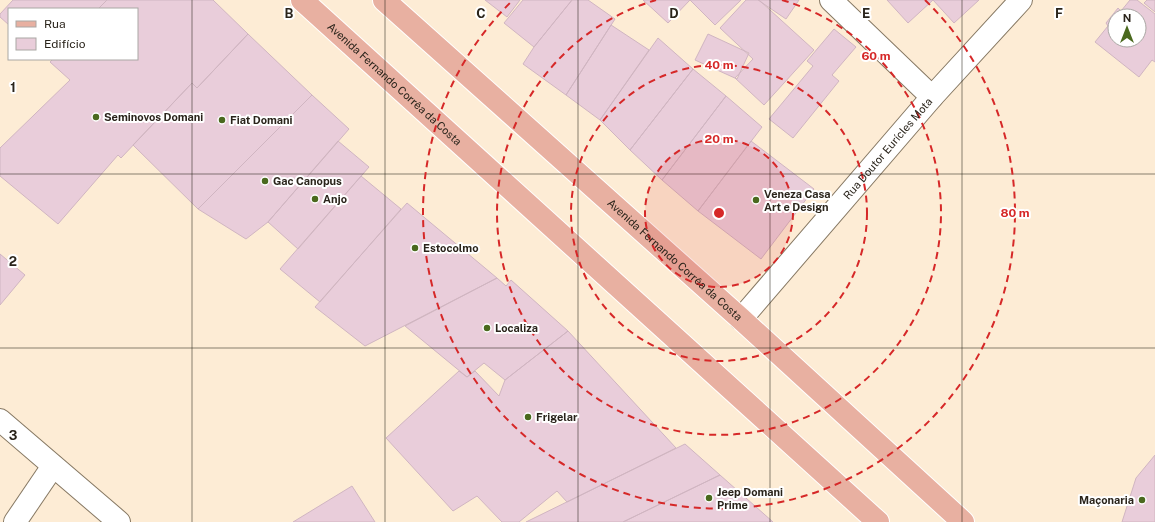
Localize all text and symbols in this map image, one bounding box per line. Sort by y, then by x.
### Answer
text: B [285,6,294,21]
text: C [476,6,486,21]
text: D [669,6,679,21]
text: E [862,6,870,21]
text: F [1055,6,1063,21]
legend [8,8,138,60]
north arrow [1107,8,1147,48]
text: N [1123,12,1131,24]
text: Rua [44,17,66,31]
street label: Avenida Fernando Corrêa da Costa [325,20,464,148]
text: Edifício [44,37,86,51]
text: 60 m [861,49,891,63]
text: 40 m [704,58,734,72]
text: 1 [10,80,16,95]
street label: Rua Doutor Eurícles Mota [841,95,935,202]
place label: Seminovos Domani [104,111,203,123]
marker: Seminovos Domani [91,112,101,122]
place label: Fiat Domani [230,114,293,126]
marker: Fiat Domani [217,115,227,125]
text: 20 m [705,132,734,146]
place label: Gac Canopus [273,175,342,187]
marker: Gac Canopus [260,176,270,186]
place label: Veneza Casa Art e Design [764,188,830,213]
place label: Anjo [323,193,347,205]
marker: Anjo [310,194,320,204]
marker: Veneza Casa Art e Design [751,195,761,205]
street label: Avenida Fernando Corrêa da Costa [605,197,745,323]
centre of rings [712,206,726,220]
text: 80 m [1000,206,1030,220]
place label: Estocolmo [423,242,479,254]
marker: Estocolmo [410,243,420,253]
text: 2 [9,254,17,269]
place label: Localiza [495,322,538,334]
marker: Localiza [482,323,492,333]
place label: Frigelar [536,411,578,423]
marker: Frigelar [523,412,533,422]
text: 3 [9,428,18,443]
place label: Jeep Domani Prime [717,486,783,511]
marker: Jeep Domani Prime [704,493,714,503]
place label: Maçonaria [1079,494,1134,507]
marker: Maçonaria [1137,495,1147,505]

